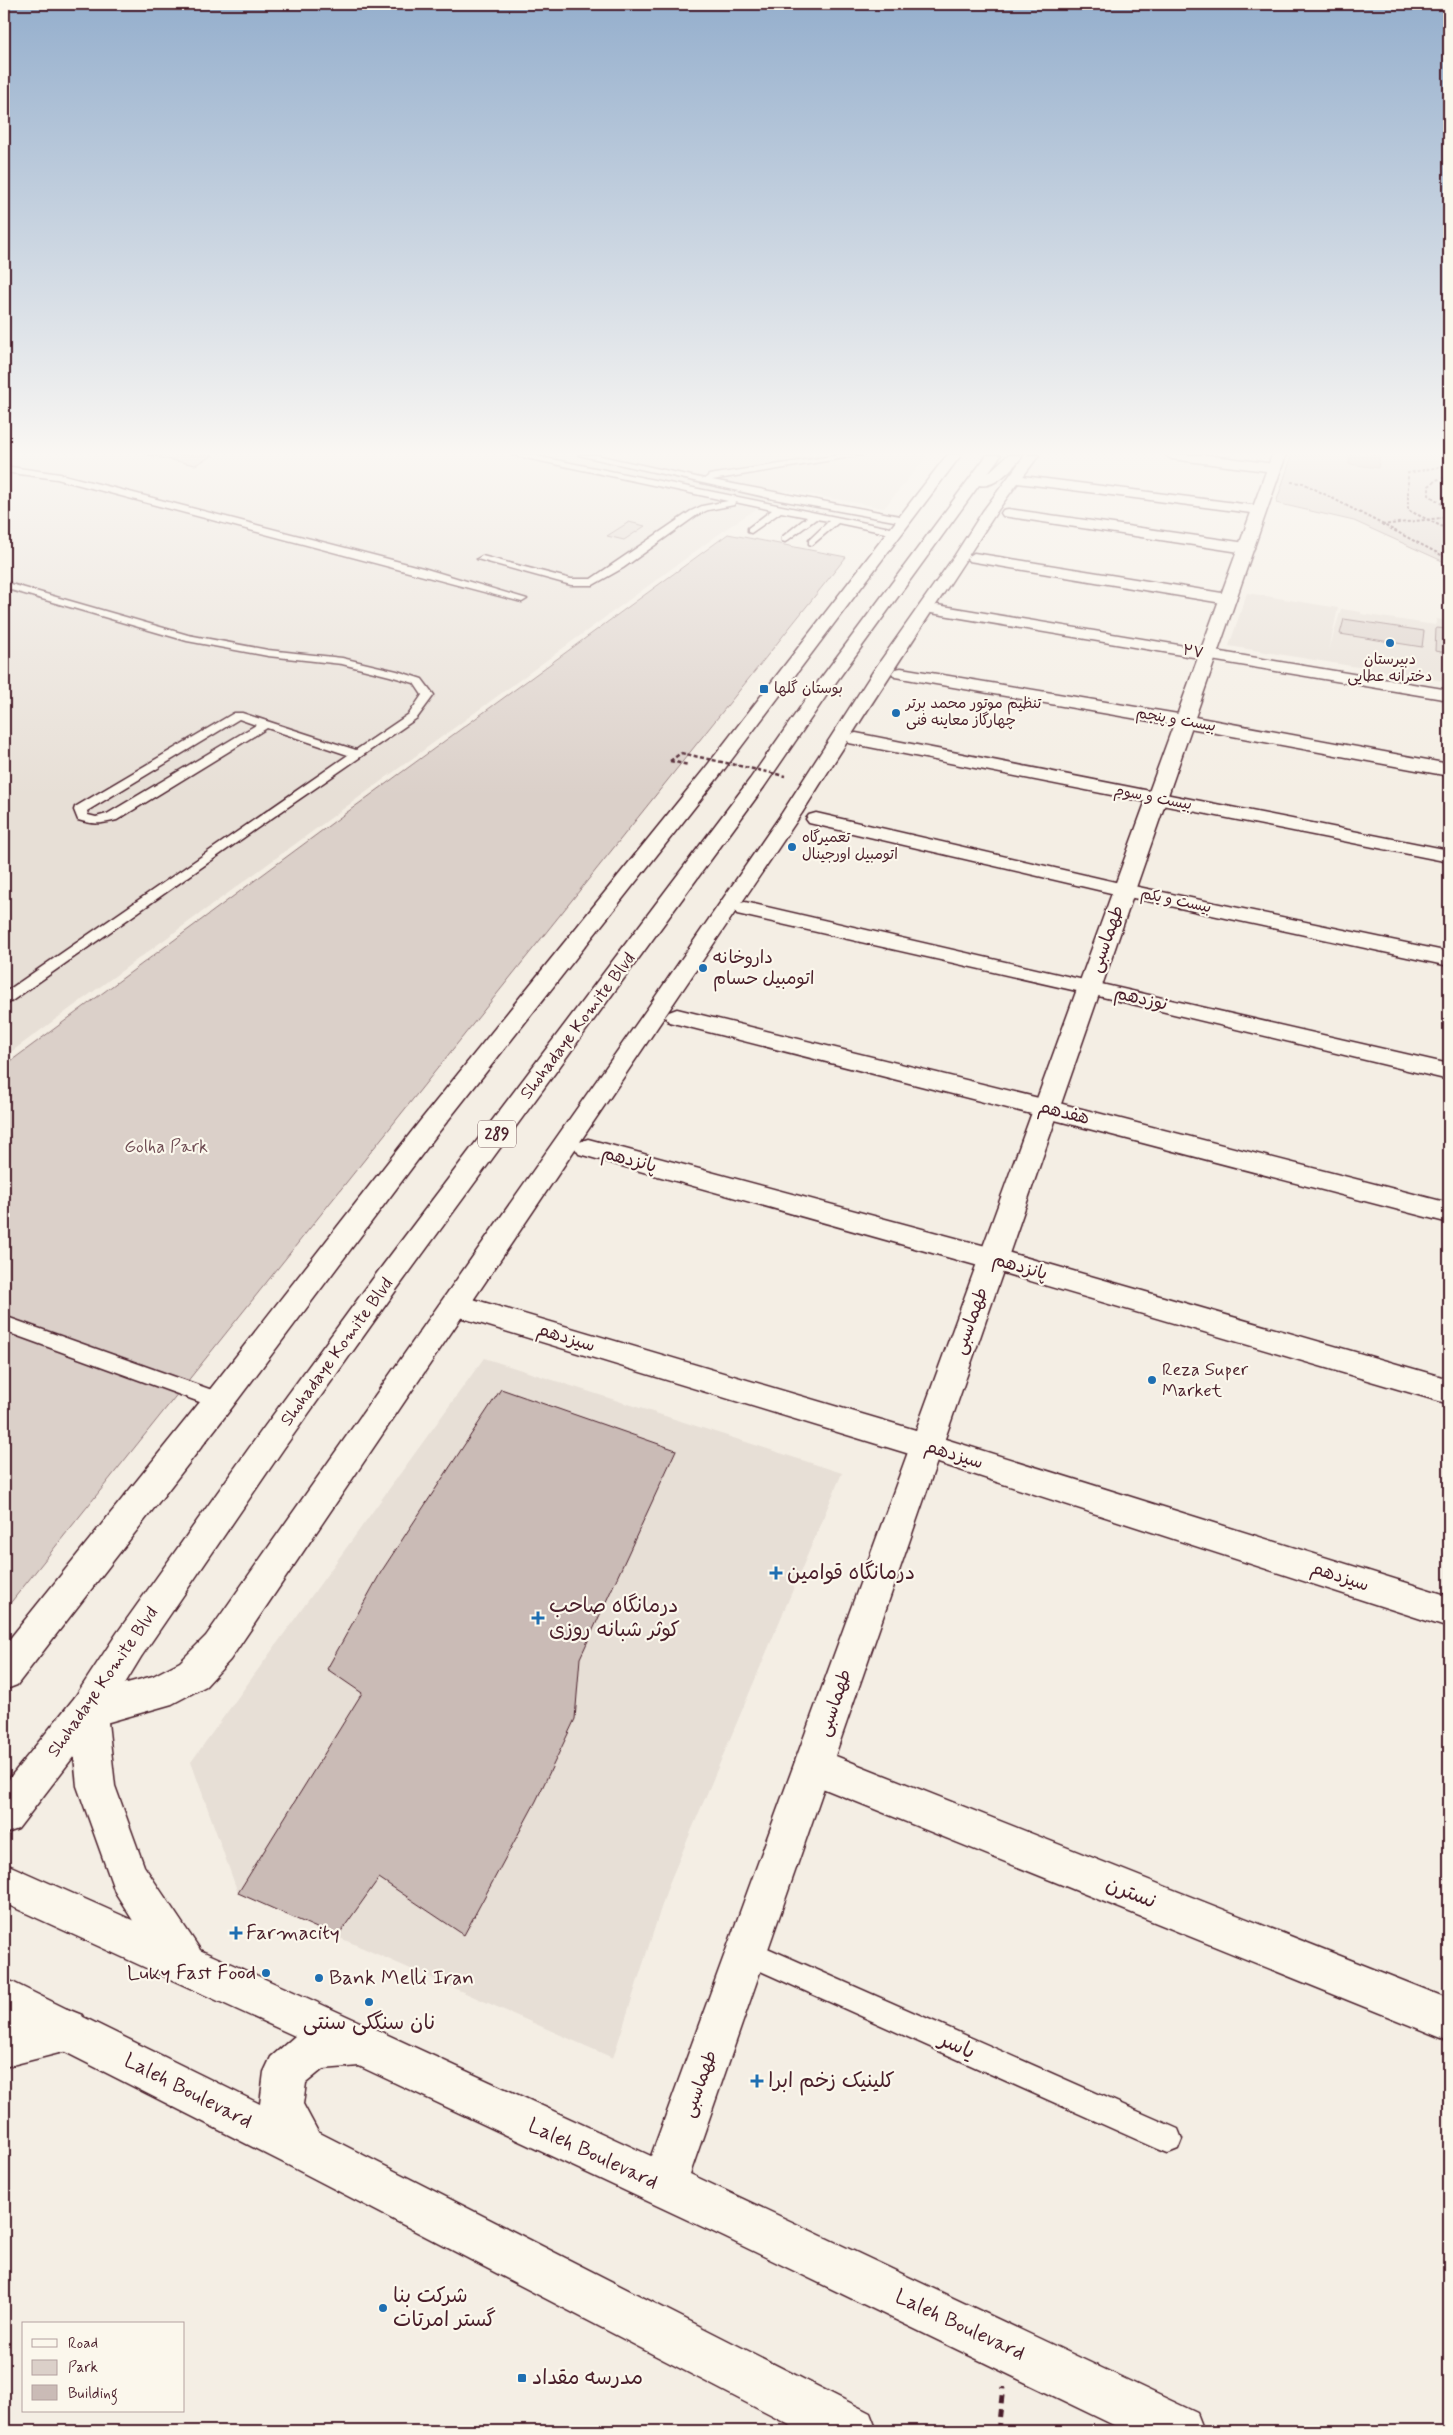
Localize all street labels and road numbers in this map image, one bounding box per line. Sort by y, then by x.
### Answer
street label: ۲۷ [1181,641,1205,663]
street label: بیست و پنجم [1134,703,1217,738]
street label: بیست و سوم [1112,781,1194,816]
street label: بیست و یکم [1139,884,1213,919]
street label: طهماسبی [1084,902,1130,976]
street label: Shohadaye Komite Blvd [515,948,641,1104]
street label: نوزدهم [1112,981,1170,1018]
street label: هفدهم [1036,1095,1092,1132]
road number: 289 [478,1120,516,1148]
street label: پانزدهم [599,1141,659,1180]
street label: پانزدهم [989,1248,1050,1287]
street label: Shohadaye Komite Blvd [275,1273,399,1431]
street label: طهماسبی [948,1284,994,1358]
street label: سیزدهم [534,1318,598,1359]
street label: سیزدهم [922,1435,986,1476]
street label: سیزدهم [1308,1556,1372,1599]
street label: Shohadaye Komite Blvd [42,1602,164,1762]
street label: طهماسبی [812,1666,858,1740]
street label: نسترن [1102,1870,1160,1916]
street label: یاسر [933,2025,980,2066]
street label: Laleh Boulevard [119,2047,257,2135]
street label: طهماسبی [677,2047,723,2121]
street label: Laleh Boulevard [523,2112,663,2196]
street label: Laleh Boulevard [890,2283,1030,2367]

